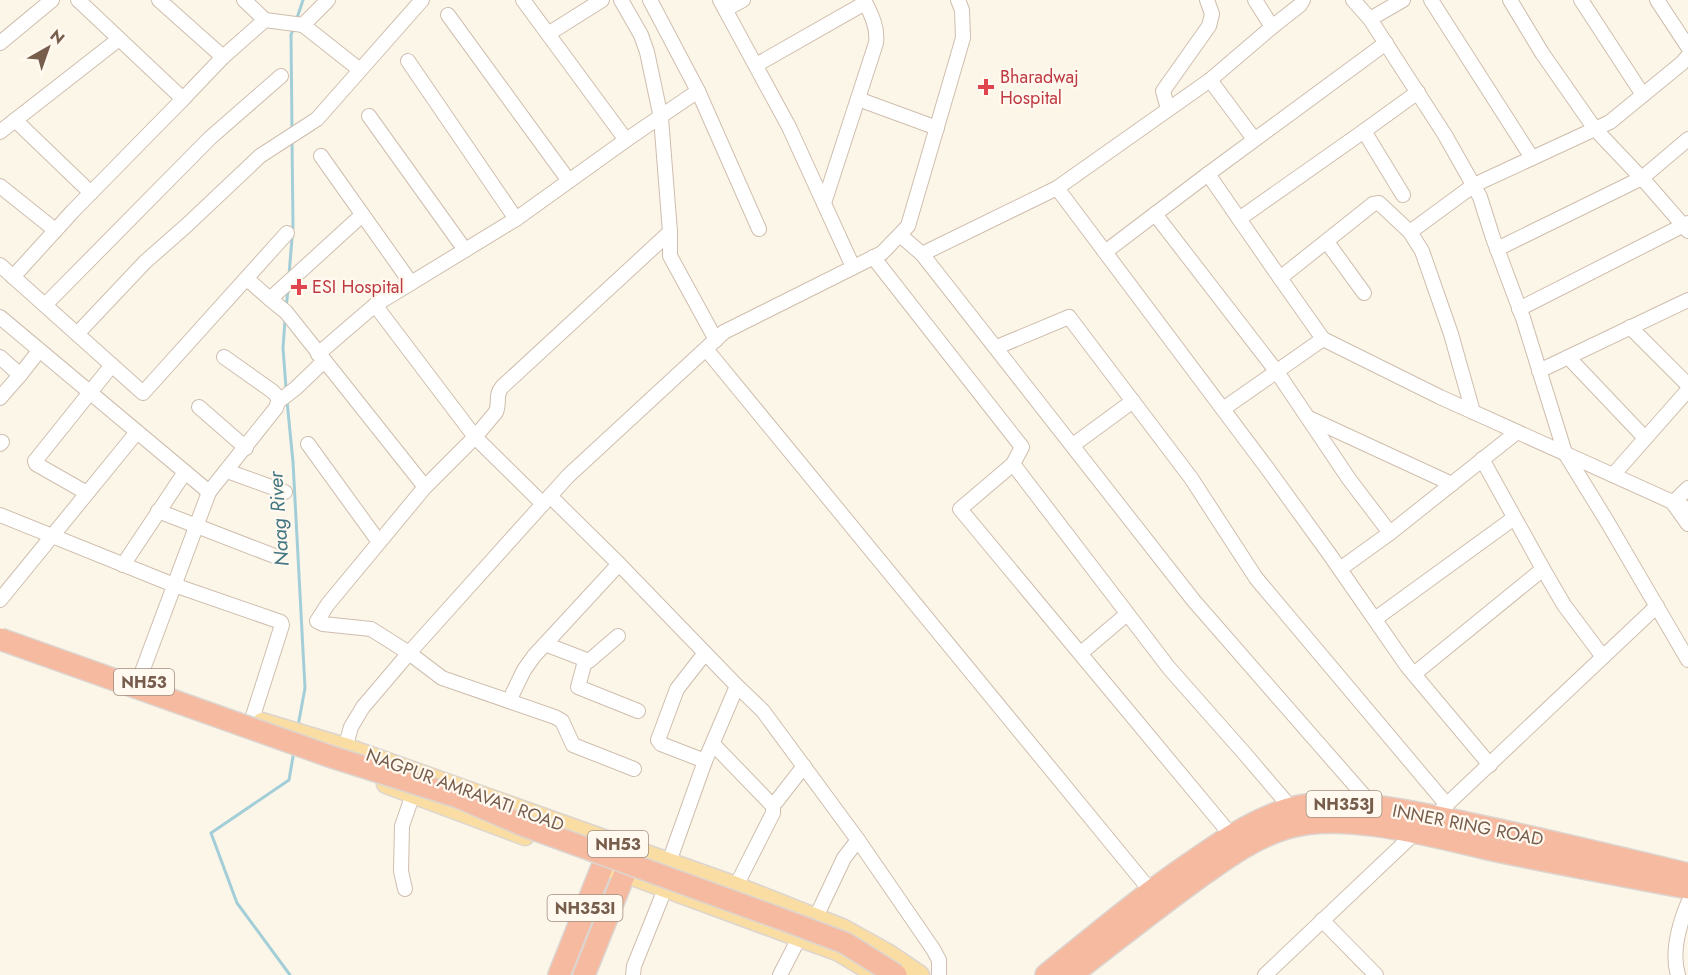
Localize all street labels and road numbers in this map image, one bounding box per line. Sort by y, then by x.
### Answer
road number: NH53 [114,669,174,695]
street label: NAGPUR AMRAVATI ROAD [362,742,568,838]
road number: NH353J [1306,791,1382,817]
street label: INNER RING ROAD [1390,798,1546,852]
road number: NH53 [588,831,648,857]
road number: NH353I [548,895,622,921]

